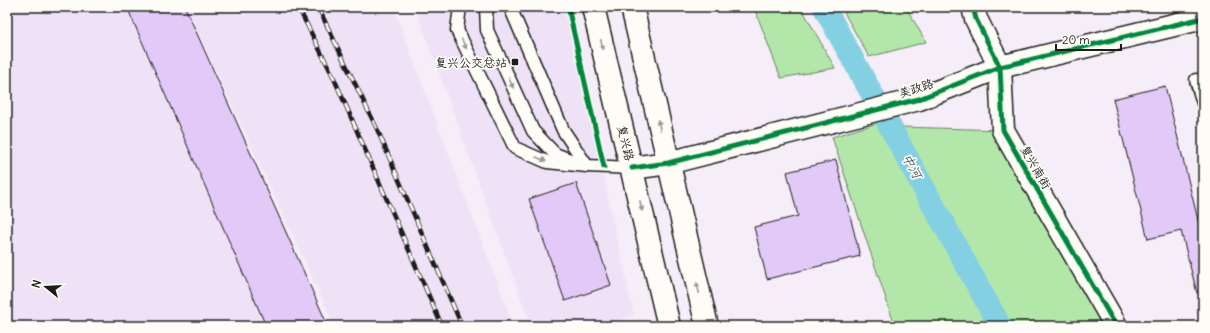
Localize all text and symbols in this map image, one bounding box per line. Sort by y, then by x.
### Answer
scale bar [1056,26,1121,52]
text: 20 m [1062,32,1090,47]
one-way arrow [461,39,467,50]
one-way arrow [599,39,605,51]
place label: 复兴公交总站 [435,55,507,70]
marker: 复兴公交总站 [510,57,520,67]
street label: 美政路 [897,75,935,101]
one-way arrow [508,77,514,88]
one-way arrow [655,118,661,131]
street label: 复兴路 [614,124,638,162]
street label: 复兴南街 [1018,142,1054,192]
water label: 中河 [898,151,927,183]
one-way arrow [535,157,547,163]
one-way arrow [638,200,644,212]
north arrow [26,267,66,307]
text: N [29,278,44,290]
one-way arrow [695,282,701,294]

